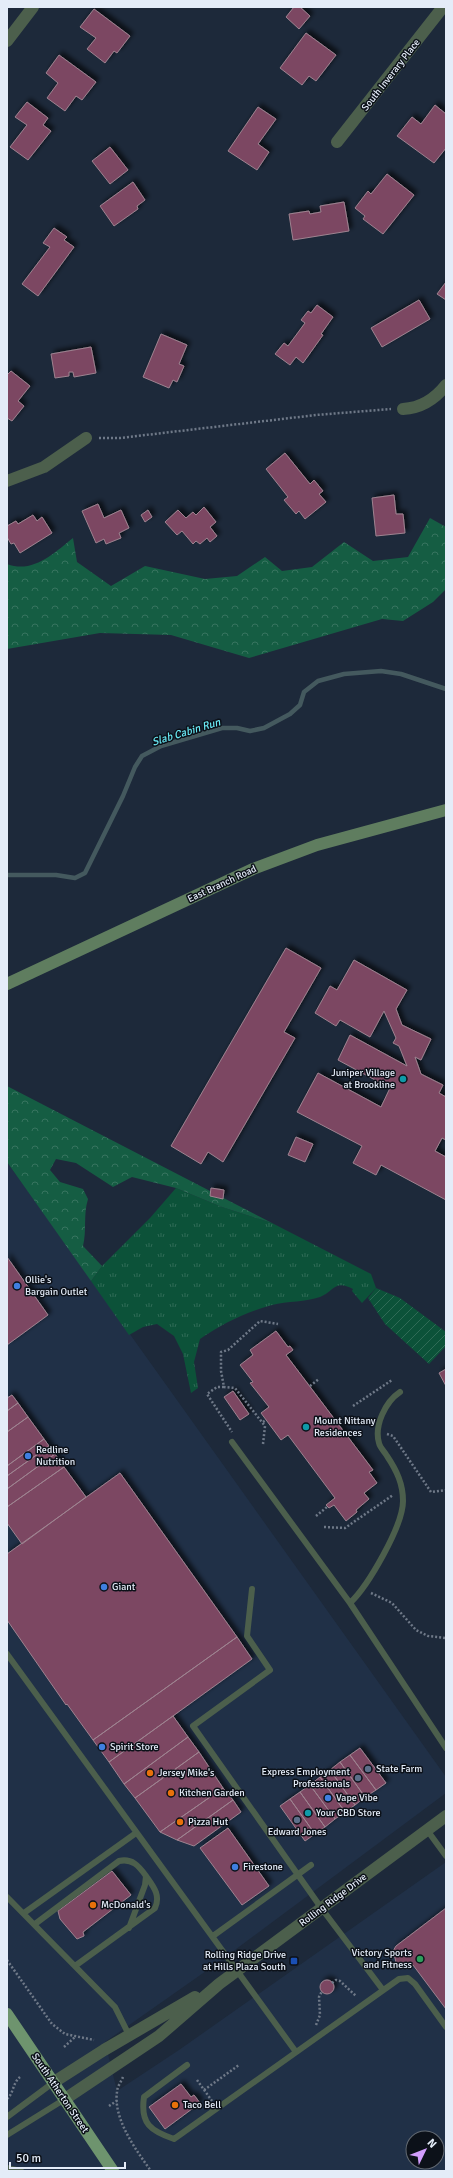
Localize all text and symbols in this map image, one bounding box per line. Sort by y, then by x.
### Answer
street label: South Inverary Place [359,37,423,113]
water label: Slab Cabin Run [150,715,223,749]
street label: East Branch Road [186,863,258,905]
place label: Juniper Village at Brookline [331,1067,395,1091]
marker: Juniper Village at Brookline [398,1074,408,1084]
place label: Ollie's Bargain Outlet [25,1274,88,1298]
marker: Ollie's Bargain Outlet [12,1281,22,1291]
place label: Mount Nittany Residences [314,1415,376,1439]
marker: Mount Nittany Residences [301,1422,311,1432]
place label: Redline Nutrition [36,1444,75,1468]
marker: Redline Nutrition [23,1451,33,1461]
place label: Giant [112,1581,136,1593]
marker: Giant [99,1582,109,1592]
place label: Spirit Store [110,1741,158,1753]
marker: Spirit Store [97,1742,107,1752]
place label: State Farm [376,1763,422,1775]
marker: State Farm [363,1764,373,1774]
place label: Express Employment Professionals [262,1766,351,1790]
place label: Jersey Mike's [158,1767,215,1779]
marker: Jersey Mike's [145,1768,155,1778]
marker: Express Employment Professionals [353,1773,363,1783]
place label: Kitchen Garden [179,1787,245,1799]
marker: Kitchen Garden [166,1788,176,1798]
place label: Vape Vibe [336,1792,378,1804]
marker: Vape Vibe [323,1793,333,1803]
place label: Your CBD Store [316,1807,380,1819]
marker: Your CBD Store [303,1808,313,1818]
marker: Edward Jones [292,1815,302,1825]
place label: Pizza Hut [188,1816,229,1828]
marker: Pizza Hut [175,1817,185,1827]
place label: Edward Jones [268,1826,327,1838]
place label: Firestone [243,1861,283,1873]
marker: Firestone [230,1862,240,1872]
street label: Rolling Ridge Drive [297,1871,369,1929]
place label: McDonald's [101,1899,151,1911]
marker: McDonald's [88,1900,98,1910]
place label: Victory Sports and Fitness [352,1947,413,1971]
place label: Rolling Ridge Drive at Hills Plaza South [203,1949,286,1973]
marker: Victory Sports and Fitness [415,1954,425,1964]
marker: Rolling Ridge Drive at Hills Plaza South [289,1956,299,1966]
street label: South Atherton Street [29,2051,91,2136]
place label: Taco Bell [183,2099,221,2111]
marker: Taco Bell [170,2100,180,2110]
north arrow [405,2130,445,2170]
text: N [425,2136,439,2151]
scale bar [10,2144,125,2170]
text: 50 m [16,2151,41,2166]

